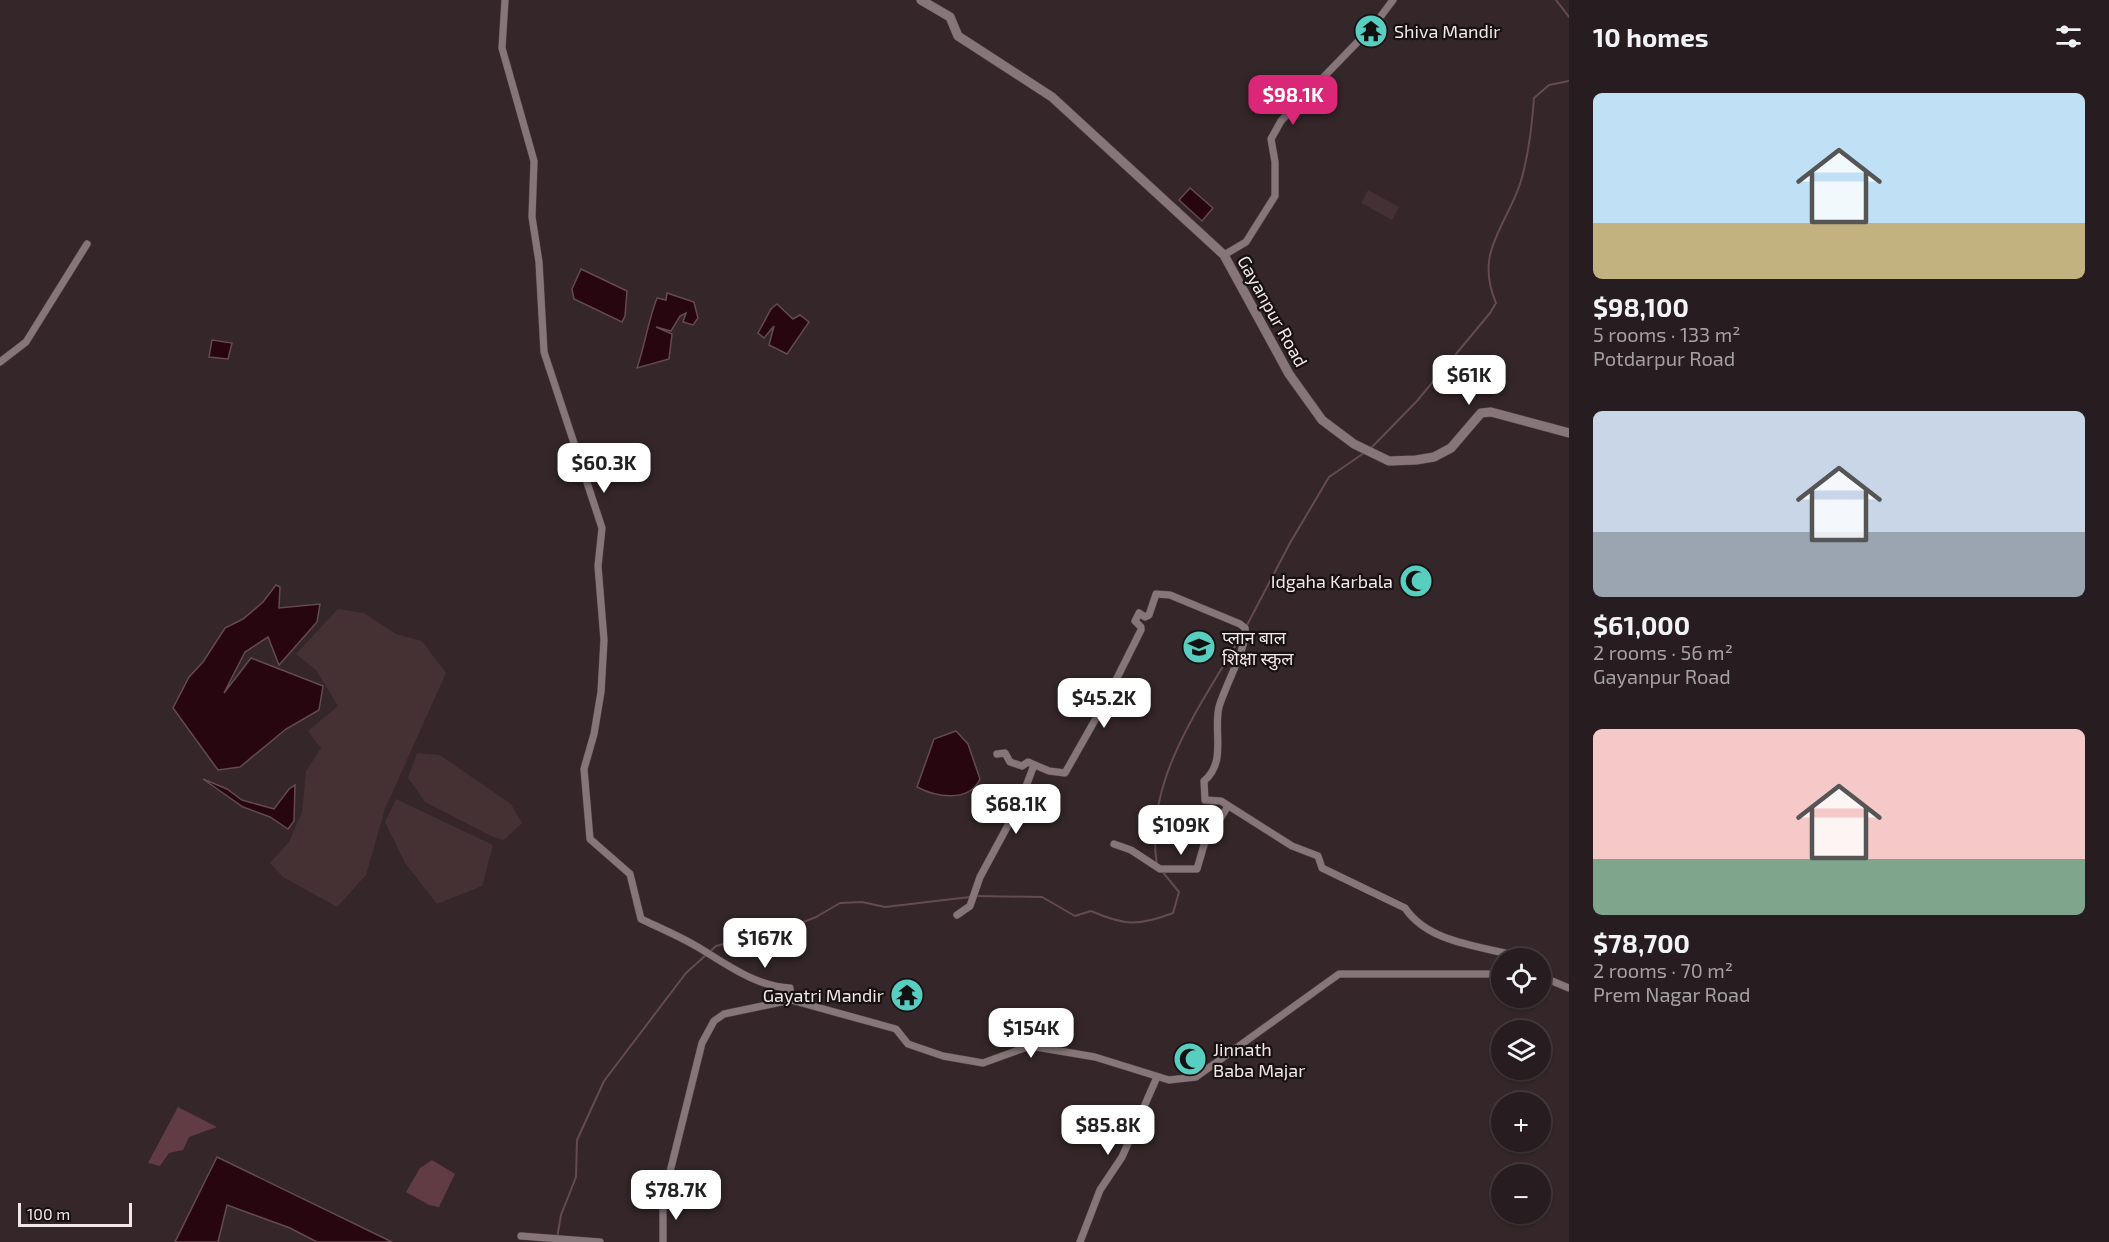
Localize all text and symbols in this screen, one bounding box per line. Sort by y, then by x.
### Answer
temple icon: Shiva Mandir [1353,13,1389,49]
place label: Shiva Mandir [1394,20,1501,42]
icon: filters [2052,20,2085,53]
text: 10 homes [1593,21,1709,52]
pin: $98.1K [1244,75,1342,126]
text: $98.1K [1262,82,1324,106]
icon: home [1785,132,1893,240]
street label: Gayanpur Road [1233,251,1313,371]
text: $98,100 [1593,291,1689,322]
text: 5 rooms · 133 m² [1593,322,1740,346]
text: Potdarpur Road [1593,346,1735,370]
pin: $61K [1433,355,1505,406]
text: $61K [1447,362,1491,386]
pin: $60.3K [555,443,653,494]
text: $60.3K [572,450,636,474]
icon: home [1785,450,1893,558]
mosque icon: Idgaha Karbala [1398,563,1434,599]
place label: Idgaha Karbala [1271,570,1393,592]
text: $61,000 [1593,609,1690,640]
place label: प्लान बाल शिक्षा स्कुल [1222,626,1294,671]
school or university icon: प्लान बाल शिक्षा स्कुल [1181,629,1217,665]
text: 2 rooms · 56 m² [1593,640,1733,664]
text: Gayanpur Road [1593,664,1731,688]
pin: $45.2K [1055,678,1153,729]
text: $45.2K [1072,685,1136,709]
icon: home [1785,768,1893,876]
pin: $68.1K [967,784,1065,835]
text: $68.1K [985,791,1047,815]
pin: $109K [1139,805,1223,856]
text: $109K [1152,812,1210,836]
pin: $167K [723,918,807,969]
text: $167K [737,925,793,949]
text: $78,700 [1593,927,1690,958]
map controls [1491,948,1551,1224]
button: locate [1491,948,1551,1008]
text: 2 rooms · 70 m² [1593,958,1733,982]
temple icon: Gayatri Mandir [889,977,925,1013]
text: Prem Nagar Road [1593,982,1751,1006]
place label: Gayatri Mandir [763,984,884,1006]
pin: $154K [989,1008,1073,1059]
text: $154K [1003,1015,1059,1039]
button: layers [1491,1020,1551,1080]
place label: Jinnath Baba Majar [1213,1038,1305,1081]
mosque icon: Jinnath Baba Majar [1172,1041,1208,1077]
button: + [1491,1092,1551,1152]
pin: $85.8K [1059,1105,1157,1156]
text: $85.8K [1075,1112,1141,1136]
button: − [1491,1164,1551,1224]
pin: $78.7K [627,1170,725,1221]
text: $78.7K [645,1177,707,1201]
scale bar [18,1200,132,1228]
text: 100 m [27,1204,70,1223]

